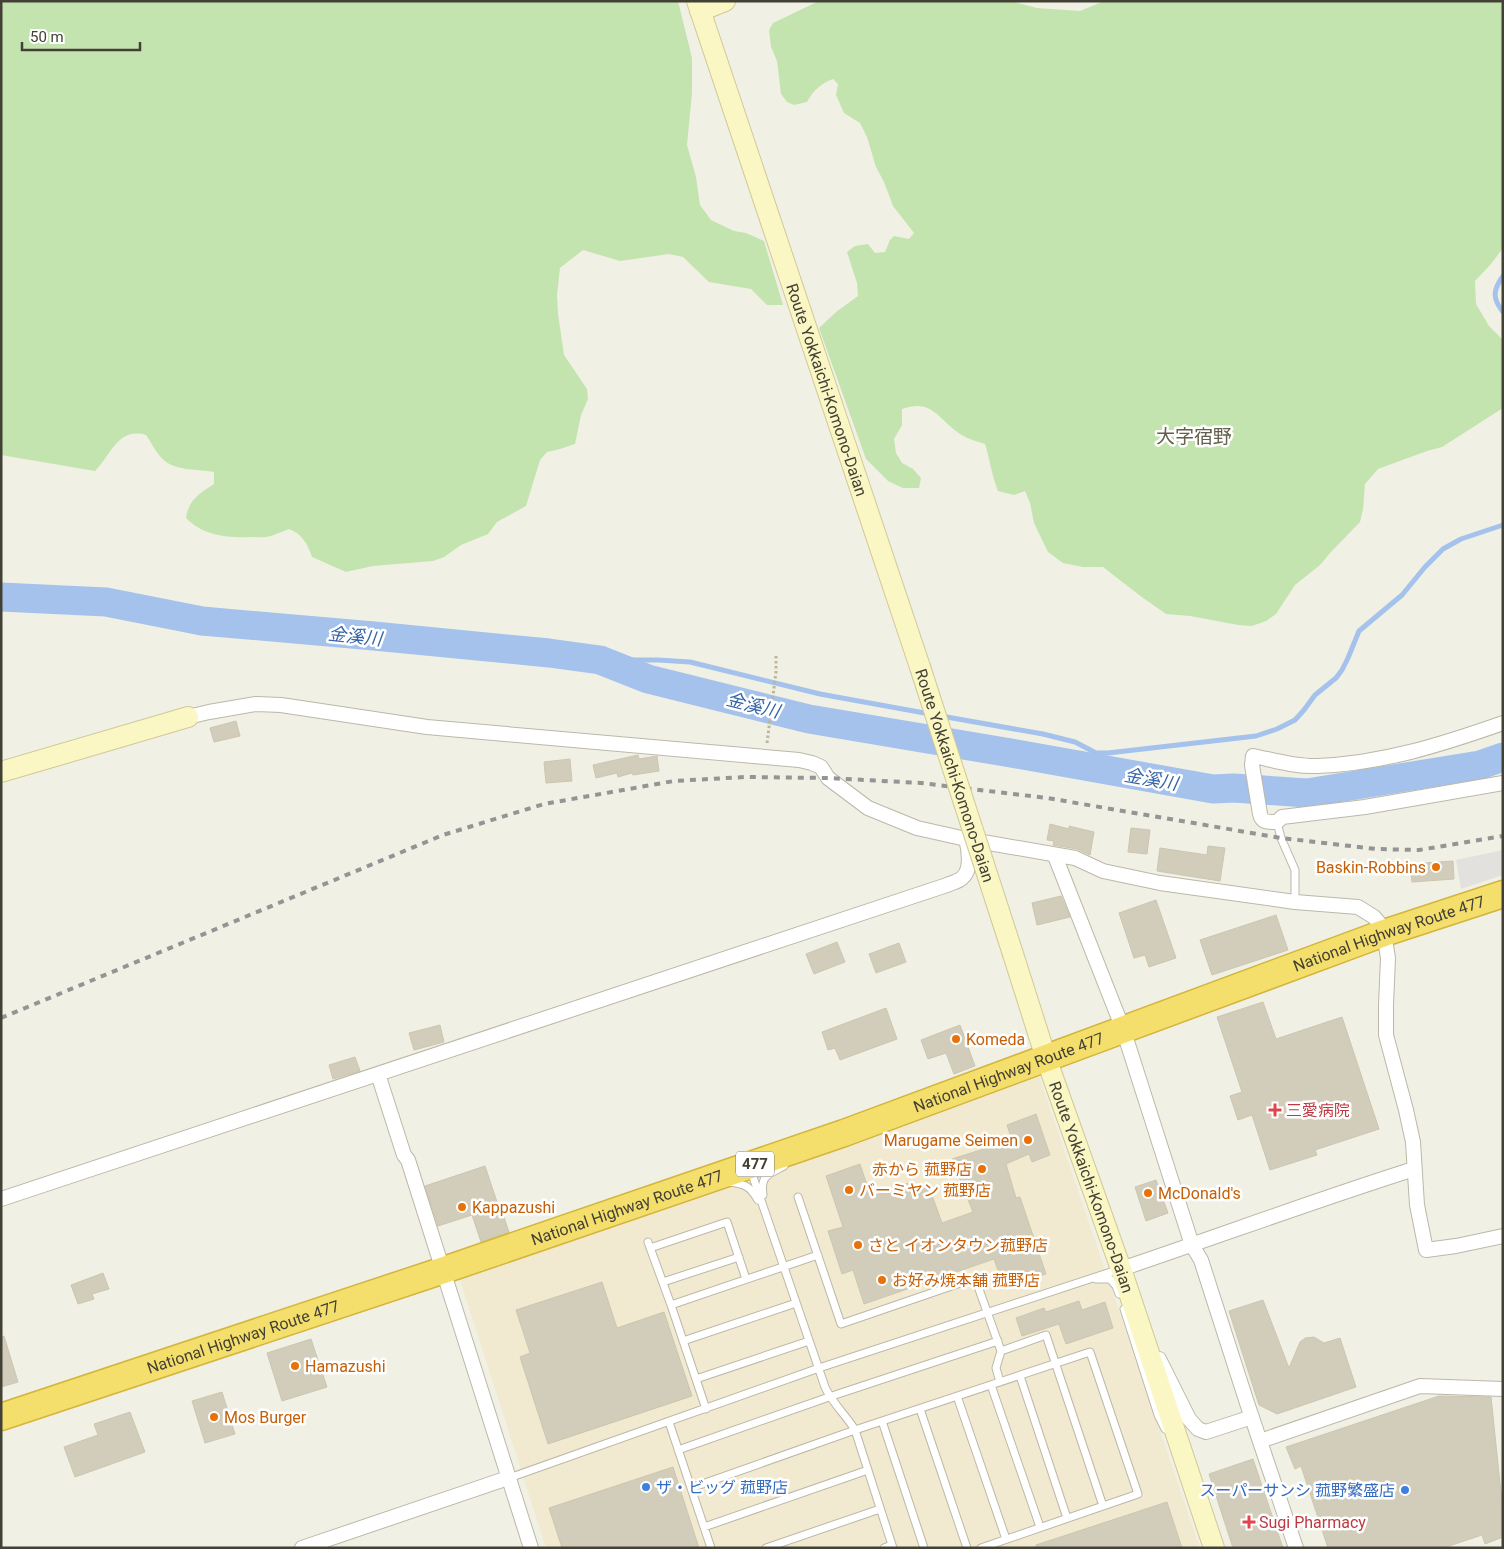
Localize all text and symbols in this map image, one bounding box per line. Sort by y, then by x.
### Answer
scale bar [22,20,140,52]
text: 50 m [30,28,64,46]
street label: Route Yokkaichi-Komono-Daian [783,281,872,499]
district label: 大字宿野 [1156,425,1232,448]
water label: 金溪川 [327,623,385,649]
street label: Route Yokkaichi-Komono-Daian [912,666,999,885]
water label: 金溪川 [724,688,784,722]
water label: 金溪川 [1123,764,1181,794]
place label: Baskin-Robbins [1316,858,1426,877]
marker: Baskin-Robbins [1430,861,1442,873]
street label: National Highway Route 477 [1290,891,1487,975]
street label: National Highway Route 477 [911,1028,1106,1116]
place label: Komeda [966,1030,1025,1049]
marker: Komeda [950,1033,962,1045]
street label: Route Yokkaichi-Komono-Daian [1046,1079,1138,1295]
place label: 三愛病院 [1286,1101,1350,1120]
marker: 三愛病院 [1268,1103,1282,1117]
place label: Marugame Seimen [884,1131,1018,1150]
marker: Marugame Seimen [1022,1134,1034,1146]
road number: 477 [736,1152,774,1176]
place label: 赤から 菰野店 [872,1160,972,1179]
marker: 赤から 菰野店 [976,1163,988,1175]
street label: National Highway Route 477 [528,1166,725,1249]
place label: バーミヤン 菰野店 [859,1181,991,1200]
marker: バーミヤン 菰野店 [843,1184,855,1196]
place label: McDonald's [1158,1184,1241,1203]
marker: McDonald's [1142,1187,1154,1199]
place label: Kappazushi [472,1198,555,1217]
marker: Kappazushi [456,1201,468,1213]
place label: さと イオンタウン菰野店 [868,1236,1048,1255]
marker: さと イオンタウン菰野店 [852,1239,864,1251]
place label: お好み焼本舗 菰野店 [892,1271,1040,1290]
marker: お好み焼本舗 菰野店 [876,1274,888,1286]
street label: National Highway Route 477 [144,1296,342,1377]
place label: Hamazushi [305,1357,386,1376]
marker: Hamazushi [289,1360,301,1372]
place label: Mos Burger [224,1408,307,1427]
marker: Mos Burger [208,1411,220,1423]
place label: ザ・ビッグ 菰野店 [656,1478,788,1497]
marker: ザ・ビッグ 菰野店 [640,1481,652,1493]
place label: スーパーサンシ 菰野繁盛店 [1200,1481,1395,1500]
marker: スーパーサンシ 菰野繁盛店 [1399,1484,1411,1496]
place label: Sugi Pharmacy [1259,1513,1366,1532]
marker: Sugi Pharmacy [1243,1516,1255,1528]

